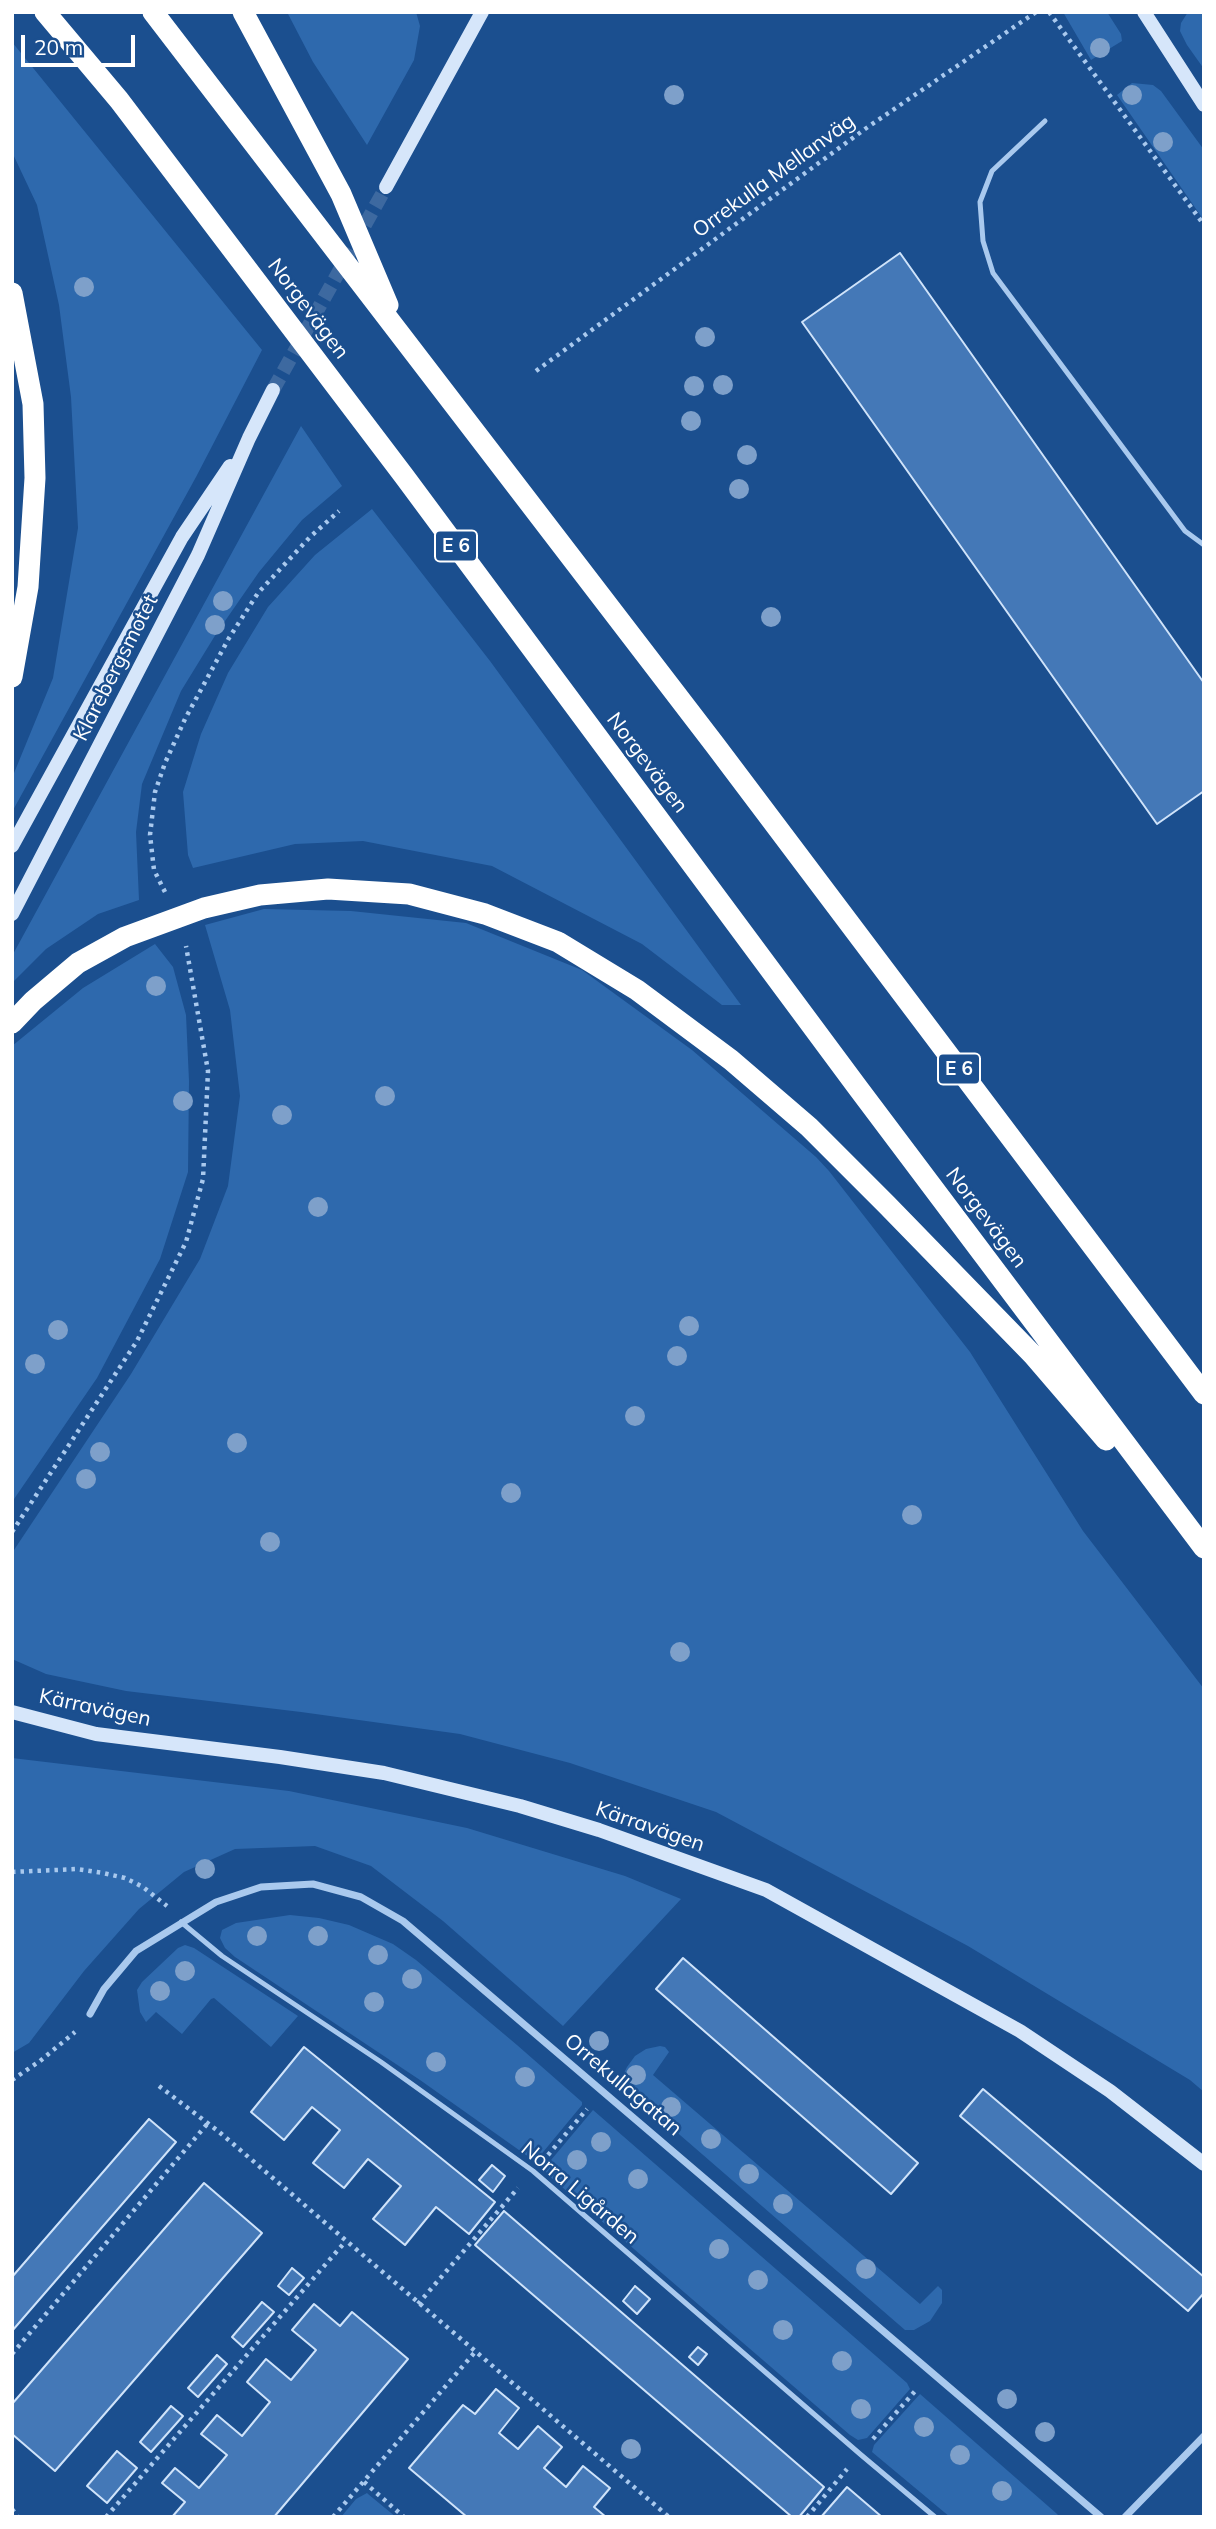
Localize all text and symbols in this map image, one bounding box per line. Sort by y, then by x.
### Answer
scale bar [24,21,138,65]
text: 20 m [34,34,83,60]
street label: Orrekulla Mellanväg [688,109,860,243]
street label: Norgevägen [262,254,354,364]
road number: E 6 [435,530,477,562]
street label: Klarebergsmotet [68,591,164,745]
street label: Norgevägen [601,708,693,818]
road number: E 6 [938,1054,980,1084]
street label: Norgevägen [940,1163,1032,1273]
street label: Kärravägen [37,1684,153,1732]
street label: Kärravägen [592,1797,708,1857]
street label: Orrekullagatan [559,2028,687,2142]
street label: Norra Ligården [516,2136,644,2250]

